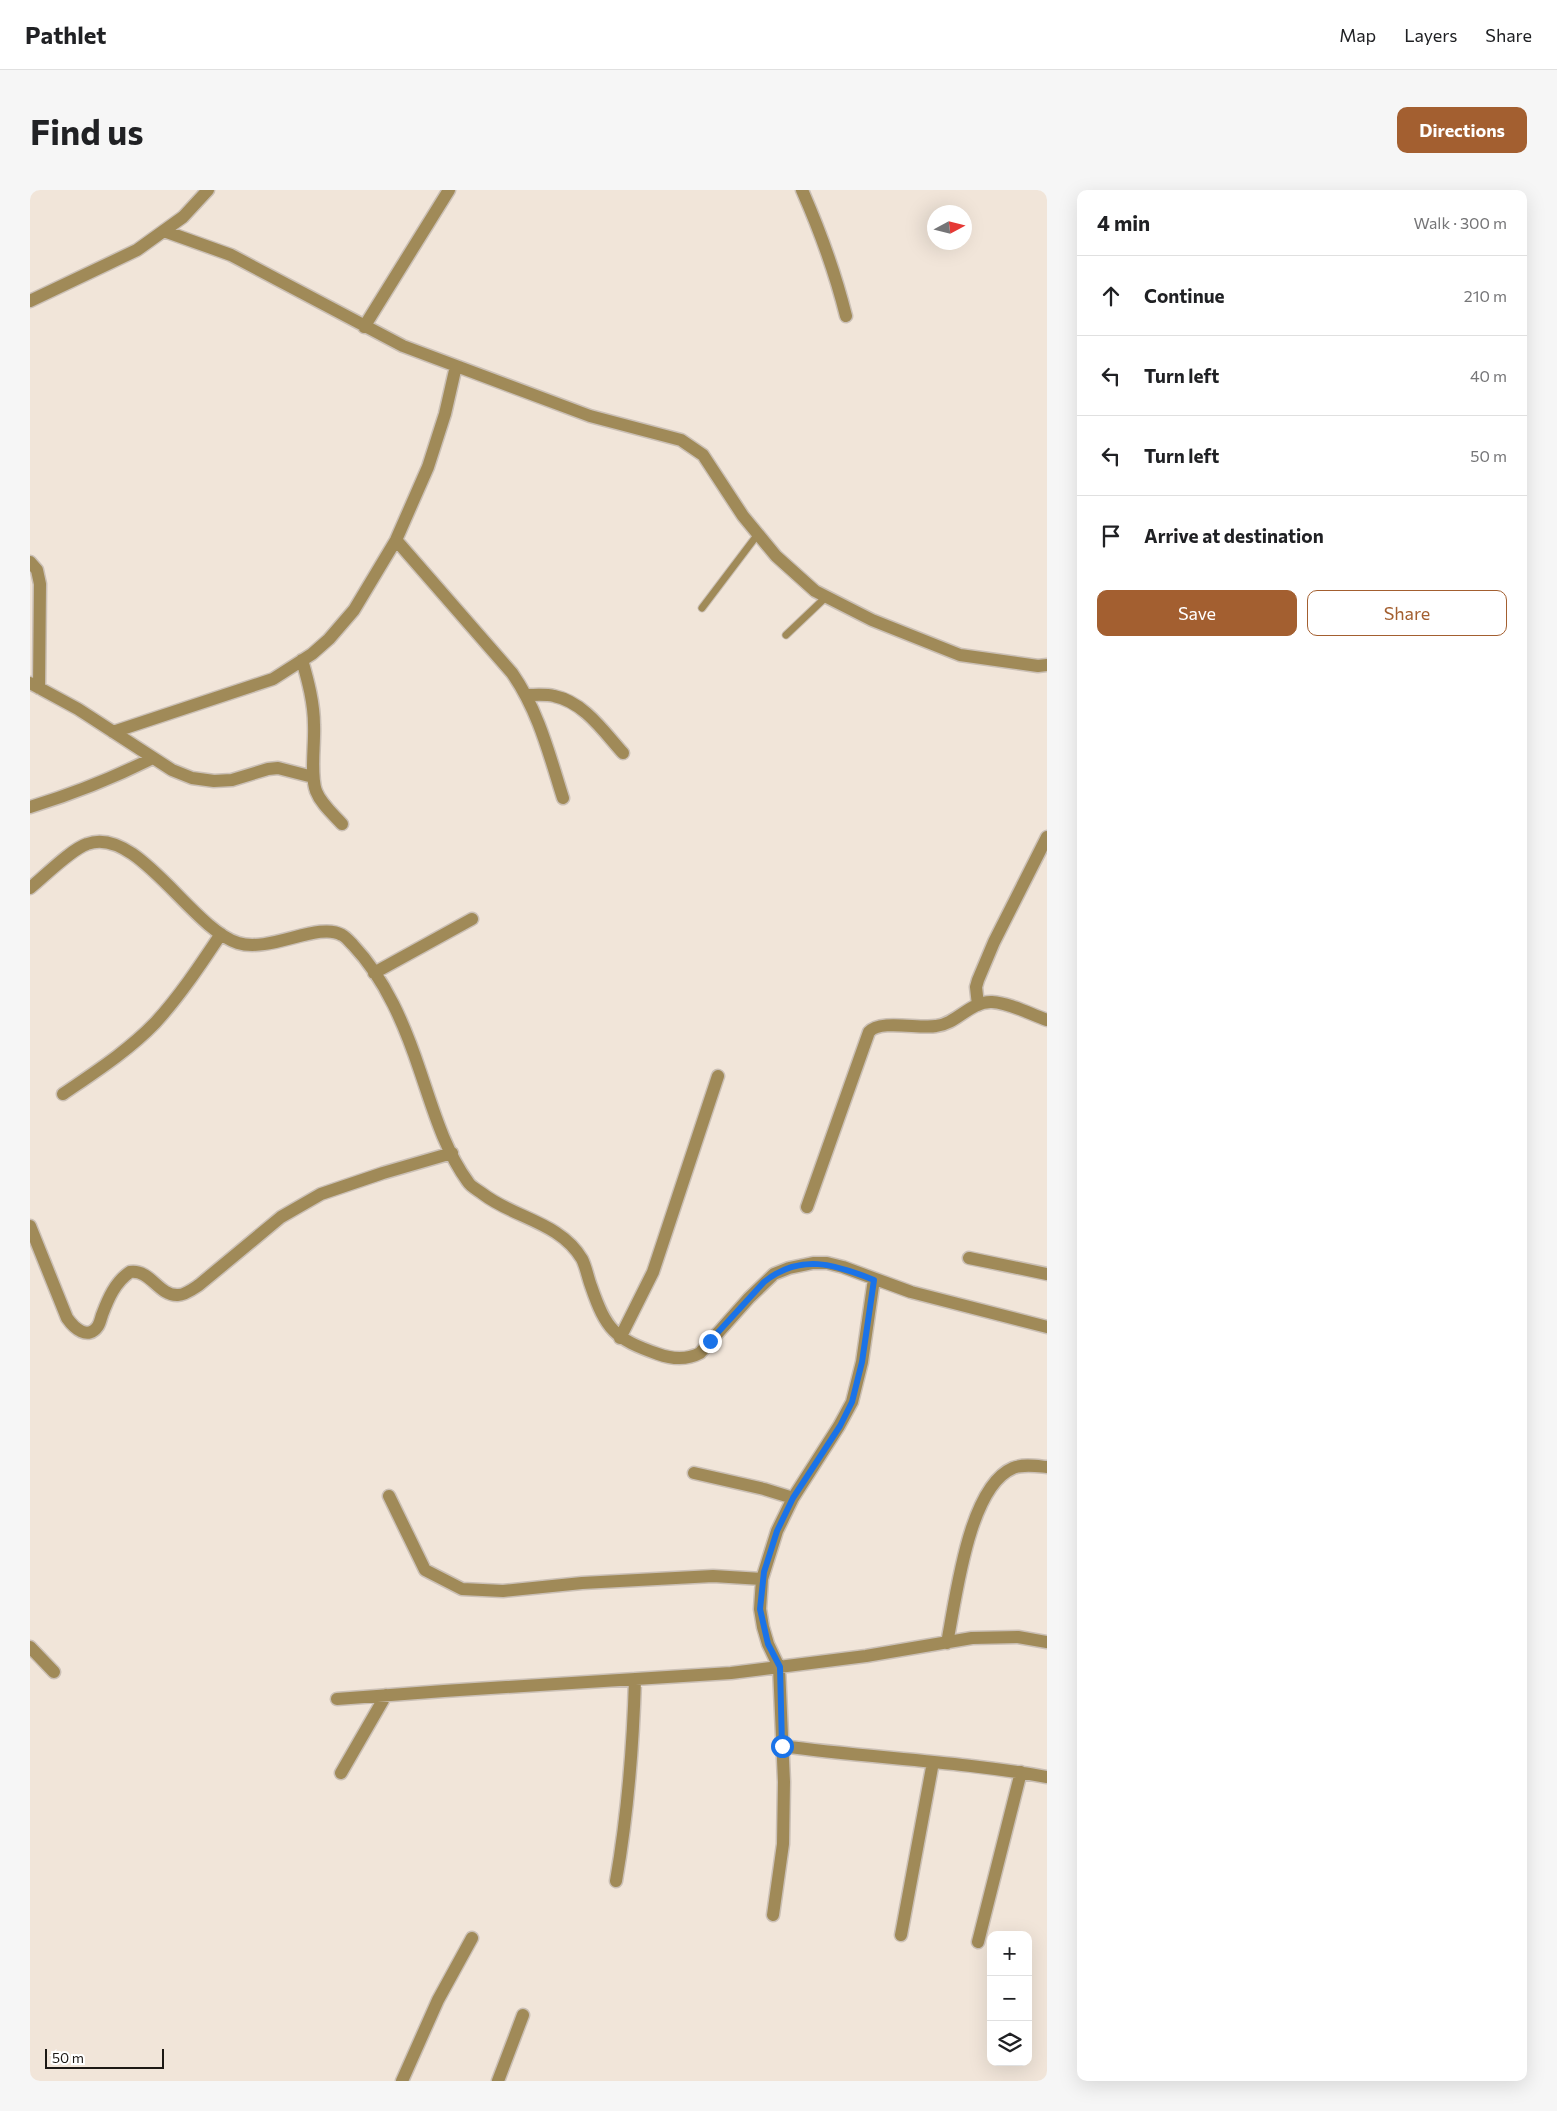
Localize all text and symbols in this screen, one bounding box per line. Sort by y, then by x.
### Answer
text: Pathlet [25,20,106,49]
text: Map [1339,24,1376,46]
text: Layers [1404,24,1457,46]
text: Share [1485,24,1532,46]
button: Directions [1397,107,1527,153]
text: Find us [30,109,144,152]
north arrow [927,205,972,250]
text: 4 min [1097,210,1150,235]
text: Walk · 300 m [1413,213,1507,232]
icon: ahead [1097,282,1125,310]
text: Continue [1144,284,1224,307]
text: 210 m [1464,286,1507,305]
icon: left [1097,362,1125,390]
text: Turn left [1144,364,1219,387]
text: 40 m [1470,366,1507,385]
icon: left [1097,442,1125,470]
text: Turn left [1144,444,1219,467]
text: 50 m [1470,446,1507,465]
icon: arrive [1097,522,1125,550]
text: Arrive at destination [1144,524,1324,547]
button: Save [1097,590,1297,636]
button: Share [1307,590,1507,636]
route end [699,1330,722,1353]
route start [771,1735,794,1758]
map controls [987,1931,1032,2066]
button: + [987,1931,1032,1976]
button: − [987,1976,1032,2021]
button: layers [987,2021,1032,2066]
scale bar [45,2046,164,2069]
text: 50 m [52,2049,84,2066]

